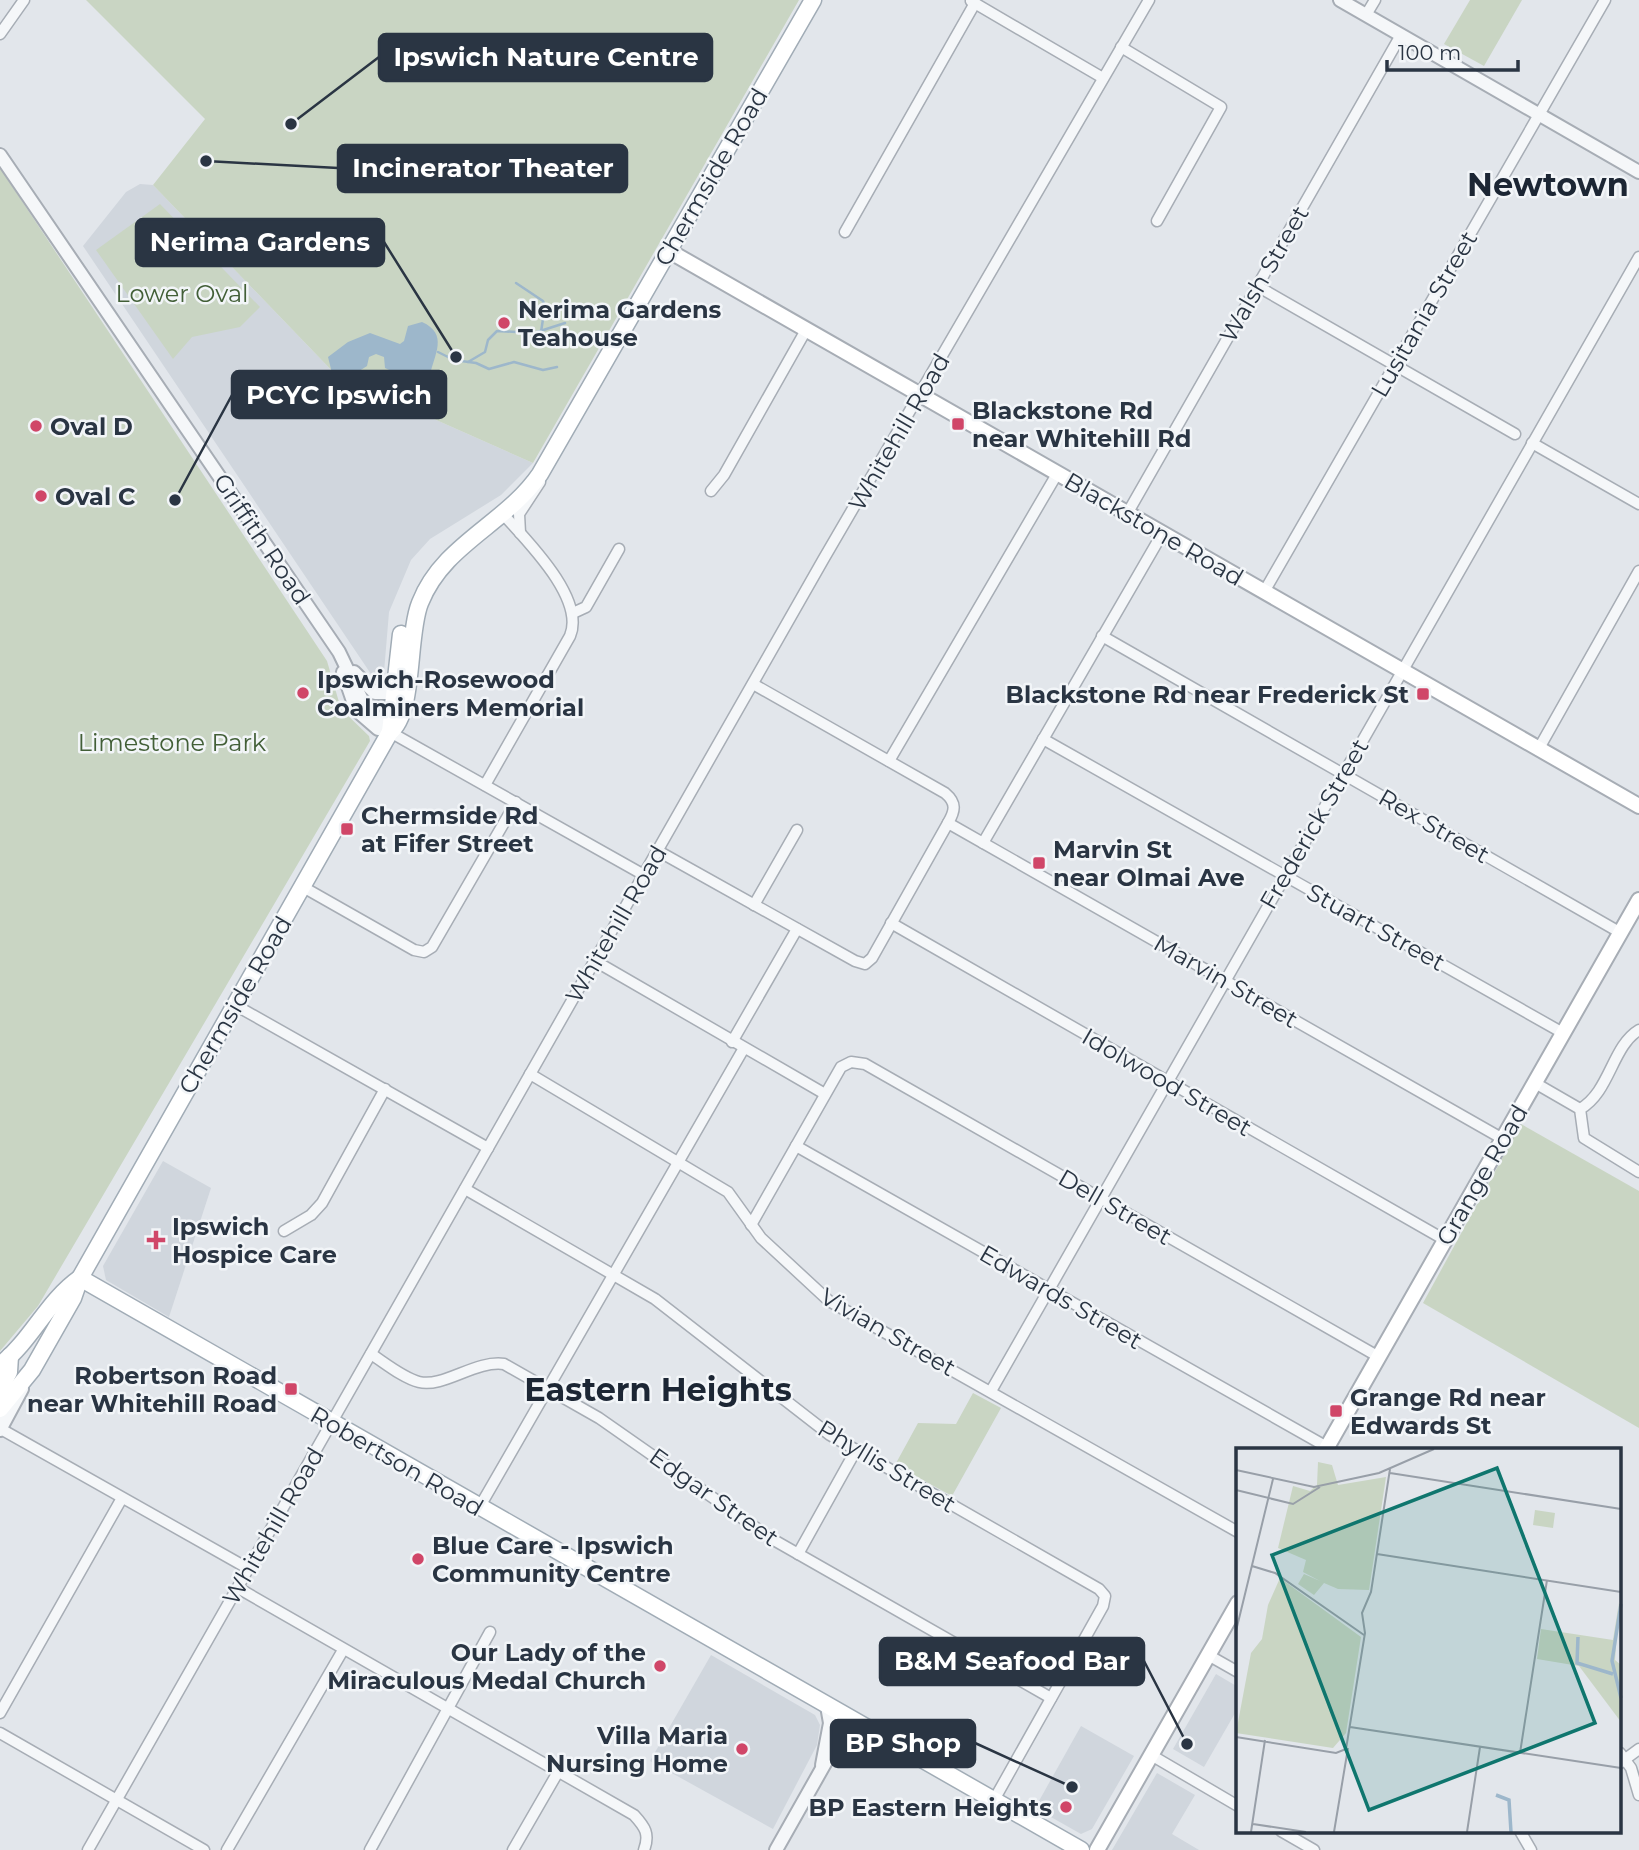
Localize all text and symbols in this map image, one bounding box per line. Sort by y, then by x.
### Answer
scale bar [1387,28,1518,72]
callout: Ipswich Nature Centre [379,34,712,81]
text: 100 m [1398,40,1461,65]
text: Ipswich Nature Centre [393,41,699,73]
street label: Chermside Road [648,83,774,271]
callout: Incinerator Theater [338,145,627,192]
text: Incinerator Theater [352,152,614,184]
district label: Newtown [1467,165,1629,204]
street label: Walsh Street [1213,200,1315,347]
callout: Nerima Gardens [136,219,384,266]
street label: Lusitania Street [1365,225,1483,402]
text: Nerima Gardens [150,226,370,258]
park label: Lower Oval [115,279,249,308]
place label: Nerima Gardens Teahouse [518,295,722,352]
marker: Nerima Gardens Teahouse [496,315,512,331]
street label: Whitehill Road [842,348,956,516]
callout: PCYC Ipswich [232,371,446,418]
text: PCYC Ipswich [246,379,432,411]
place label: Blackstone Rd near Whitehill Rd [972,396,1191,453]
place label: Oval D [50,412,133,441]
marker: Blackstone Rd near Whitehill Rd [950,416,966,432]
marker: Oval D [28,418,44,434]
street label: Blackstone Road [1059,466,1249,592]
street label: Griffith Road [207,468,317,610]
place label: Oval C [55,482,135,511]
marker: Oval C [33,488,49,504]
place label: Ipswich-Rosewood Coalminers Memorial [317,665,584,722]
place label: Blackstone Rd near Frederick St [1006,680,1410,709]
marker: Ipswich-Rosewood Coalminers Memorial [295,685,311,701]
marker: Blackstone Rd near Frederick St [1415,686,1431,702]
park label: Limestone Park [78,728,267,757]
street label: Frederick Street [1253,733,1375,914]
street label: Rex Street [1373,783,1495,869]
place label: Chermside Rd at Fifer Street [361,801,538,858]
marker: Chermside Rd at Fifer Street [339,821,355,837]
place label: Marvin St near Olmai Ave [1053,835,1245,892]
street label: Whitehill Road [559,840,673,1008]
marker: Marvin St near Olmai Ave [1031,855,1047,871]
street label: Stuart Street [1302,877,1450,977]
street label: Chermside Road [172,911,298,1099]
street label: Marvin Street [1149,928,1303,1034]
street label: Idolwood Street [1077,1022,1257,1142]
street label: Grange Road [1430,1100,1534,1250]
street label: Dell Street [1053,1163,1177,1251]
place label: Ipswich Hospice Care [172,1212,337,1269]
marker: Ipswich Hospice Care [146,1230,166,1250]
street label: Edwards Street [974,1239,1148,1355]
street label: Vivian Street [815,1282,961,1383]
place label: Robertson Road near Whitehill Road [27,1361,277,1418]
district label: Eastern Heights [524,1370,792,1409]
marker: Robertson Road near Whitehill Road [283,1381,299,1397]
place label: Grange Rd near Edwards St [1350,1383,1546,1440]
street label: Robertson Road [305,1400,489,1522]
marker: Grange Rd near Edwards St [1328,1403,1344,1419]
street label: Phyllis Street [813,1413,962,1519]
street label: Whitehill Road [216,1442,330,1610]
street label: Edgar Street [644,1442,784,1552]
inset map [1236,1448,1622,1832]
place label: Blue Care - Ipswich Community Centre [432,1531,674,1588]
marker: Blue Care - Ipswich Community Centre [410,1551,426,1567]
place label: Our Lady of the Miraculous Medal Church [327,1638,646,1695]
callout: B&M Seafood Bar [880,1638,1144,1685]
text: B&M Seafood Bar [894,1645,1130,1677]
marker: Our Lady of the Miraculous Medal Church [652,1658,668,1674]
callout: BP Shop [831,1720,975,1767]
place label: Villa Maria Nursing Home [546,1721,728,1778]
text: BP Shop [845,1727,961,1759]
marker: Villa Maria Nursing Home [734,1741,750,1757]
place label: BP Eastern Heights [809,1793,1052,1822]
marker: BP Eastern Heights [1058,1799,1074,1815]

